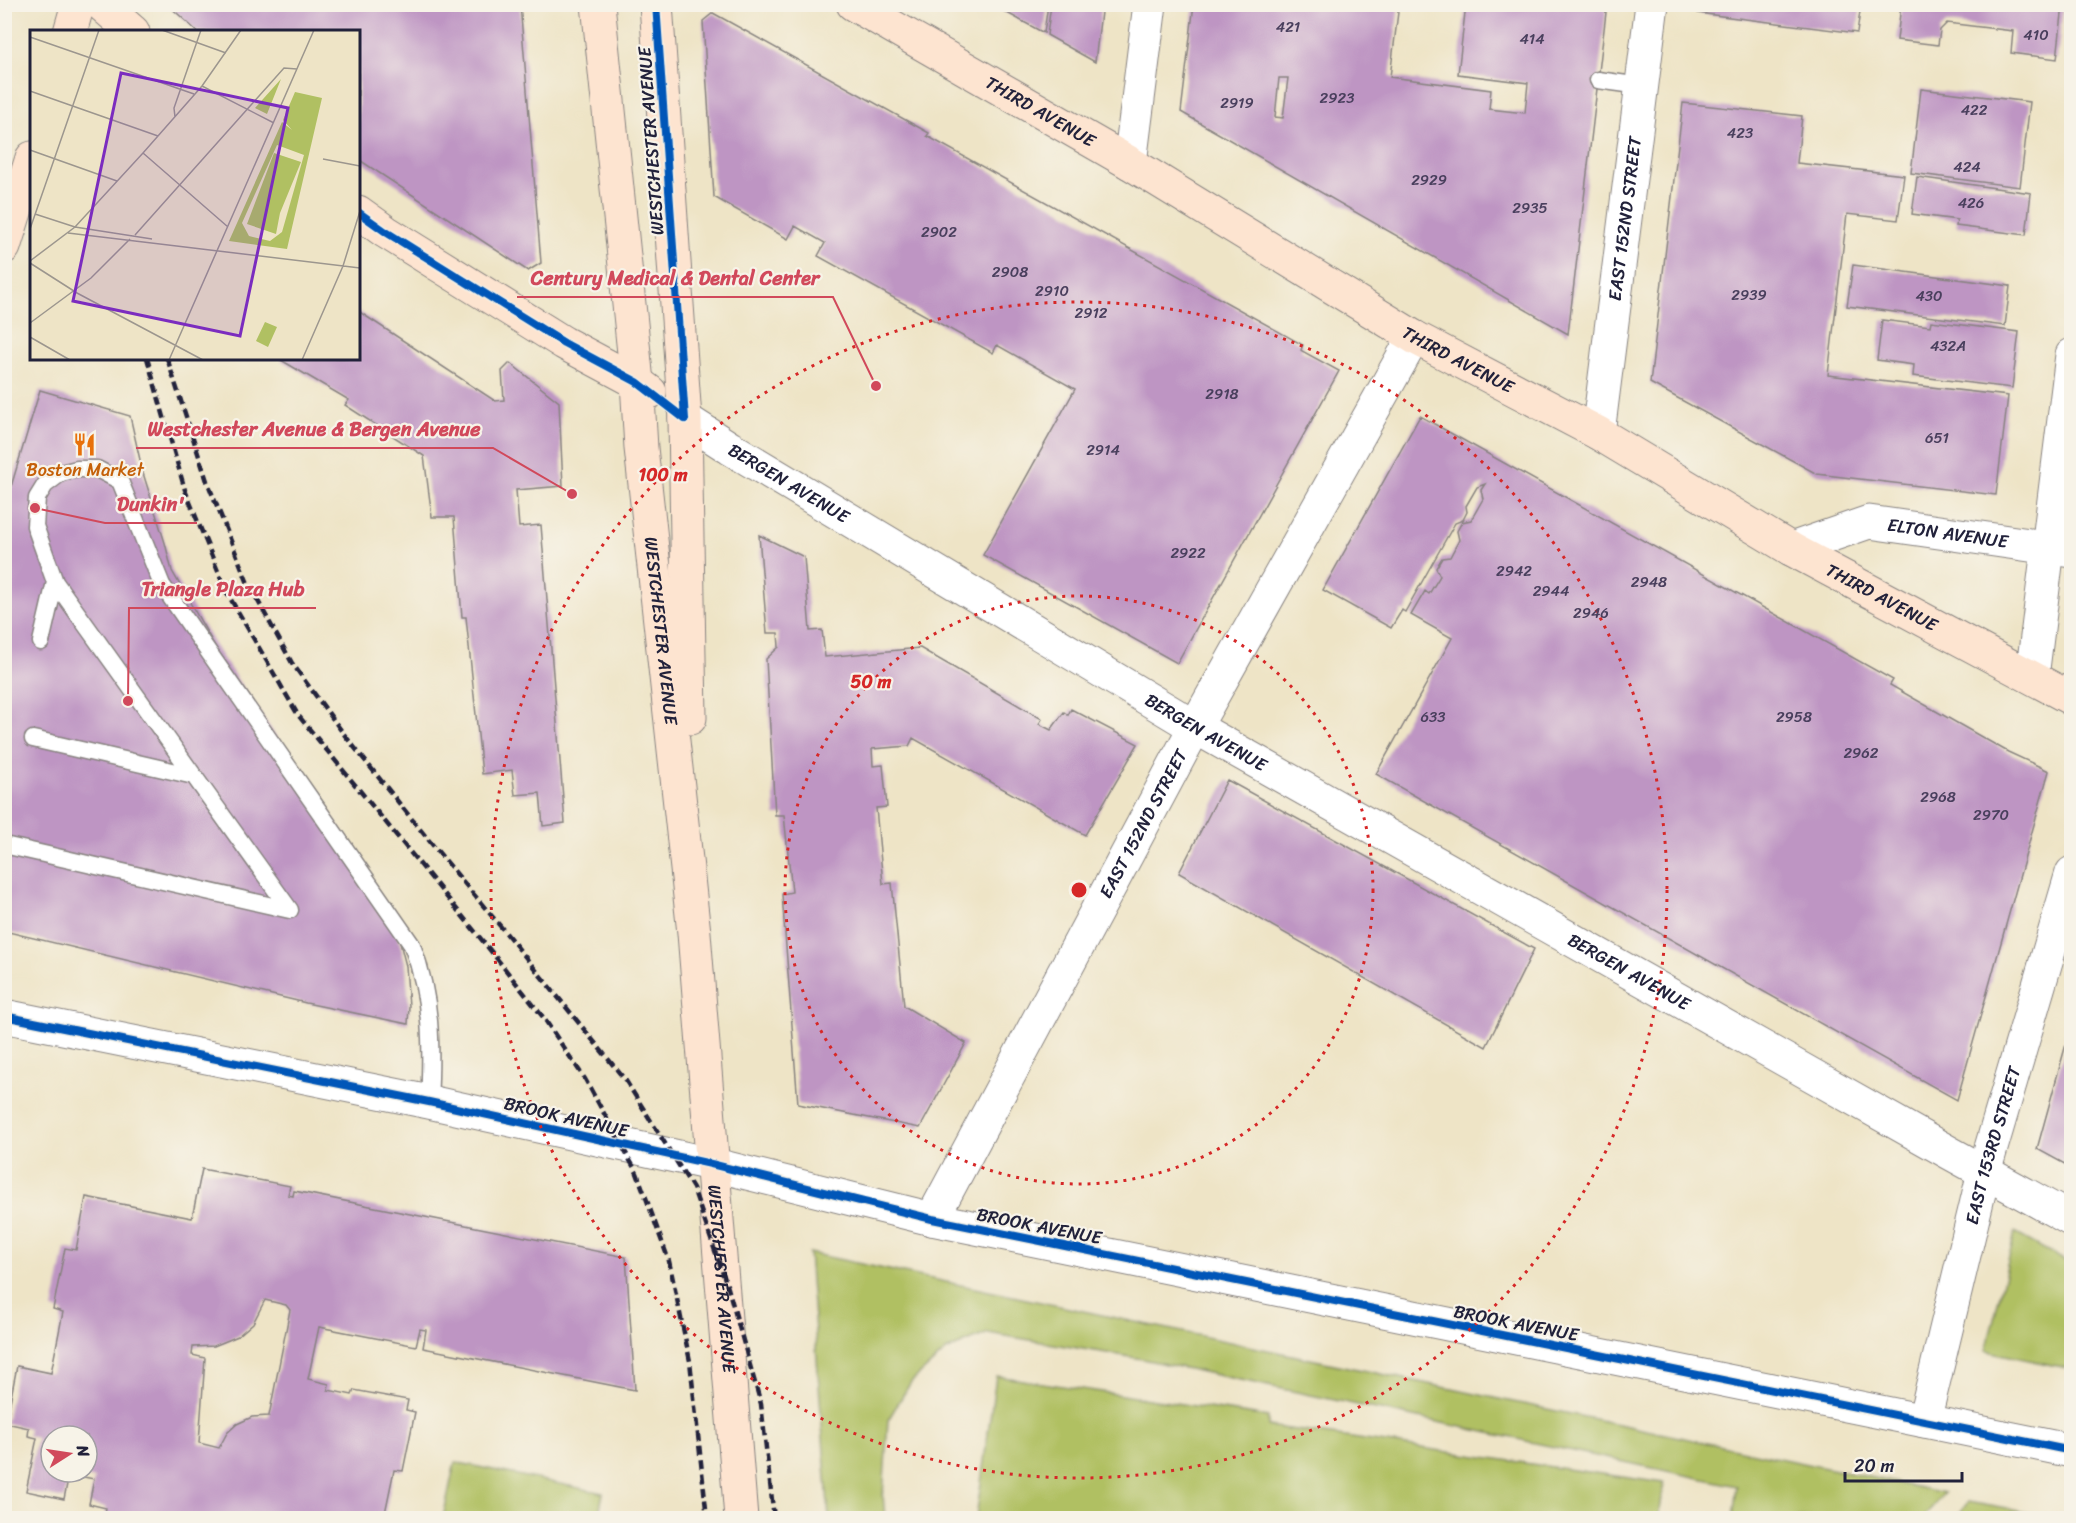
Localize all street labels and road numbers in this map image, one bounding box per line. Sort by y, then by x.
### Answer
street label: WESTCHESTER AVENUE [628,45,674,236]
street label: THIRD AVENUE [979,67,1103,157]
street label: EAST 152ND STREET [1599,133,1651,303]
street label: THIRD AVENUE [1395,317,1521,403]
street label: BERGEN AVENUE [722,434,856,533]
street label: ELTON AVENUE [1885,509,2011,558]
street label: WESTCHESTER AVENUE [635,535,687,727]
street label: THIRD AVENUE [1820,554,1944,641]
street label: BERGEN AVENUE [1139,684,1274,781]
street label: EAST 152ND STREET [1090,742,1197,904]
street label: BERGEN AVENUE [1562,924,1697,1020]
street label: EAST 153RD STREET [1956,1061,2031,1228]
street label: BROOK AVENUE [501,1087,632,1147]
street label: WESTCHESTER AVENUE [698,1183,745,1375]
street label: BROOK AVENUE [974,1198,1105,1254]
street label: BROOK AVENUE [1451,1295,1582,1351]

